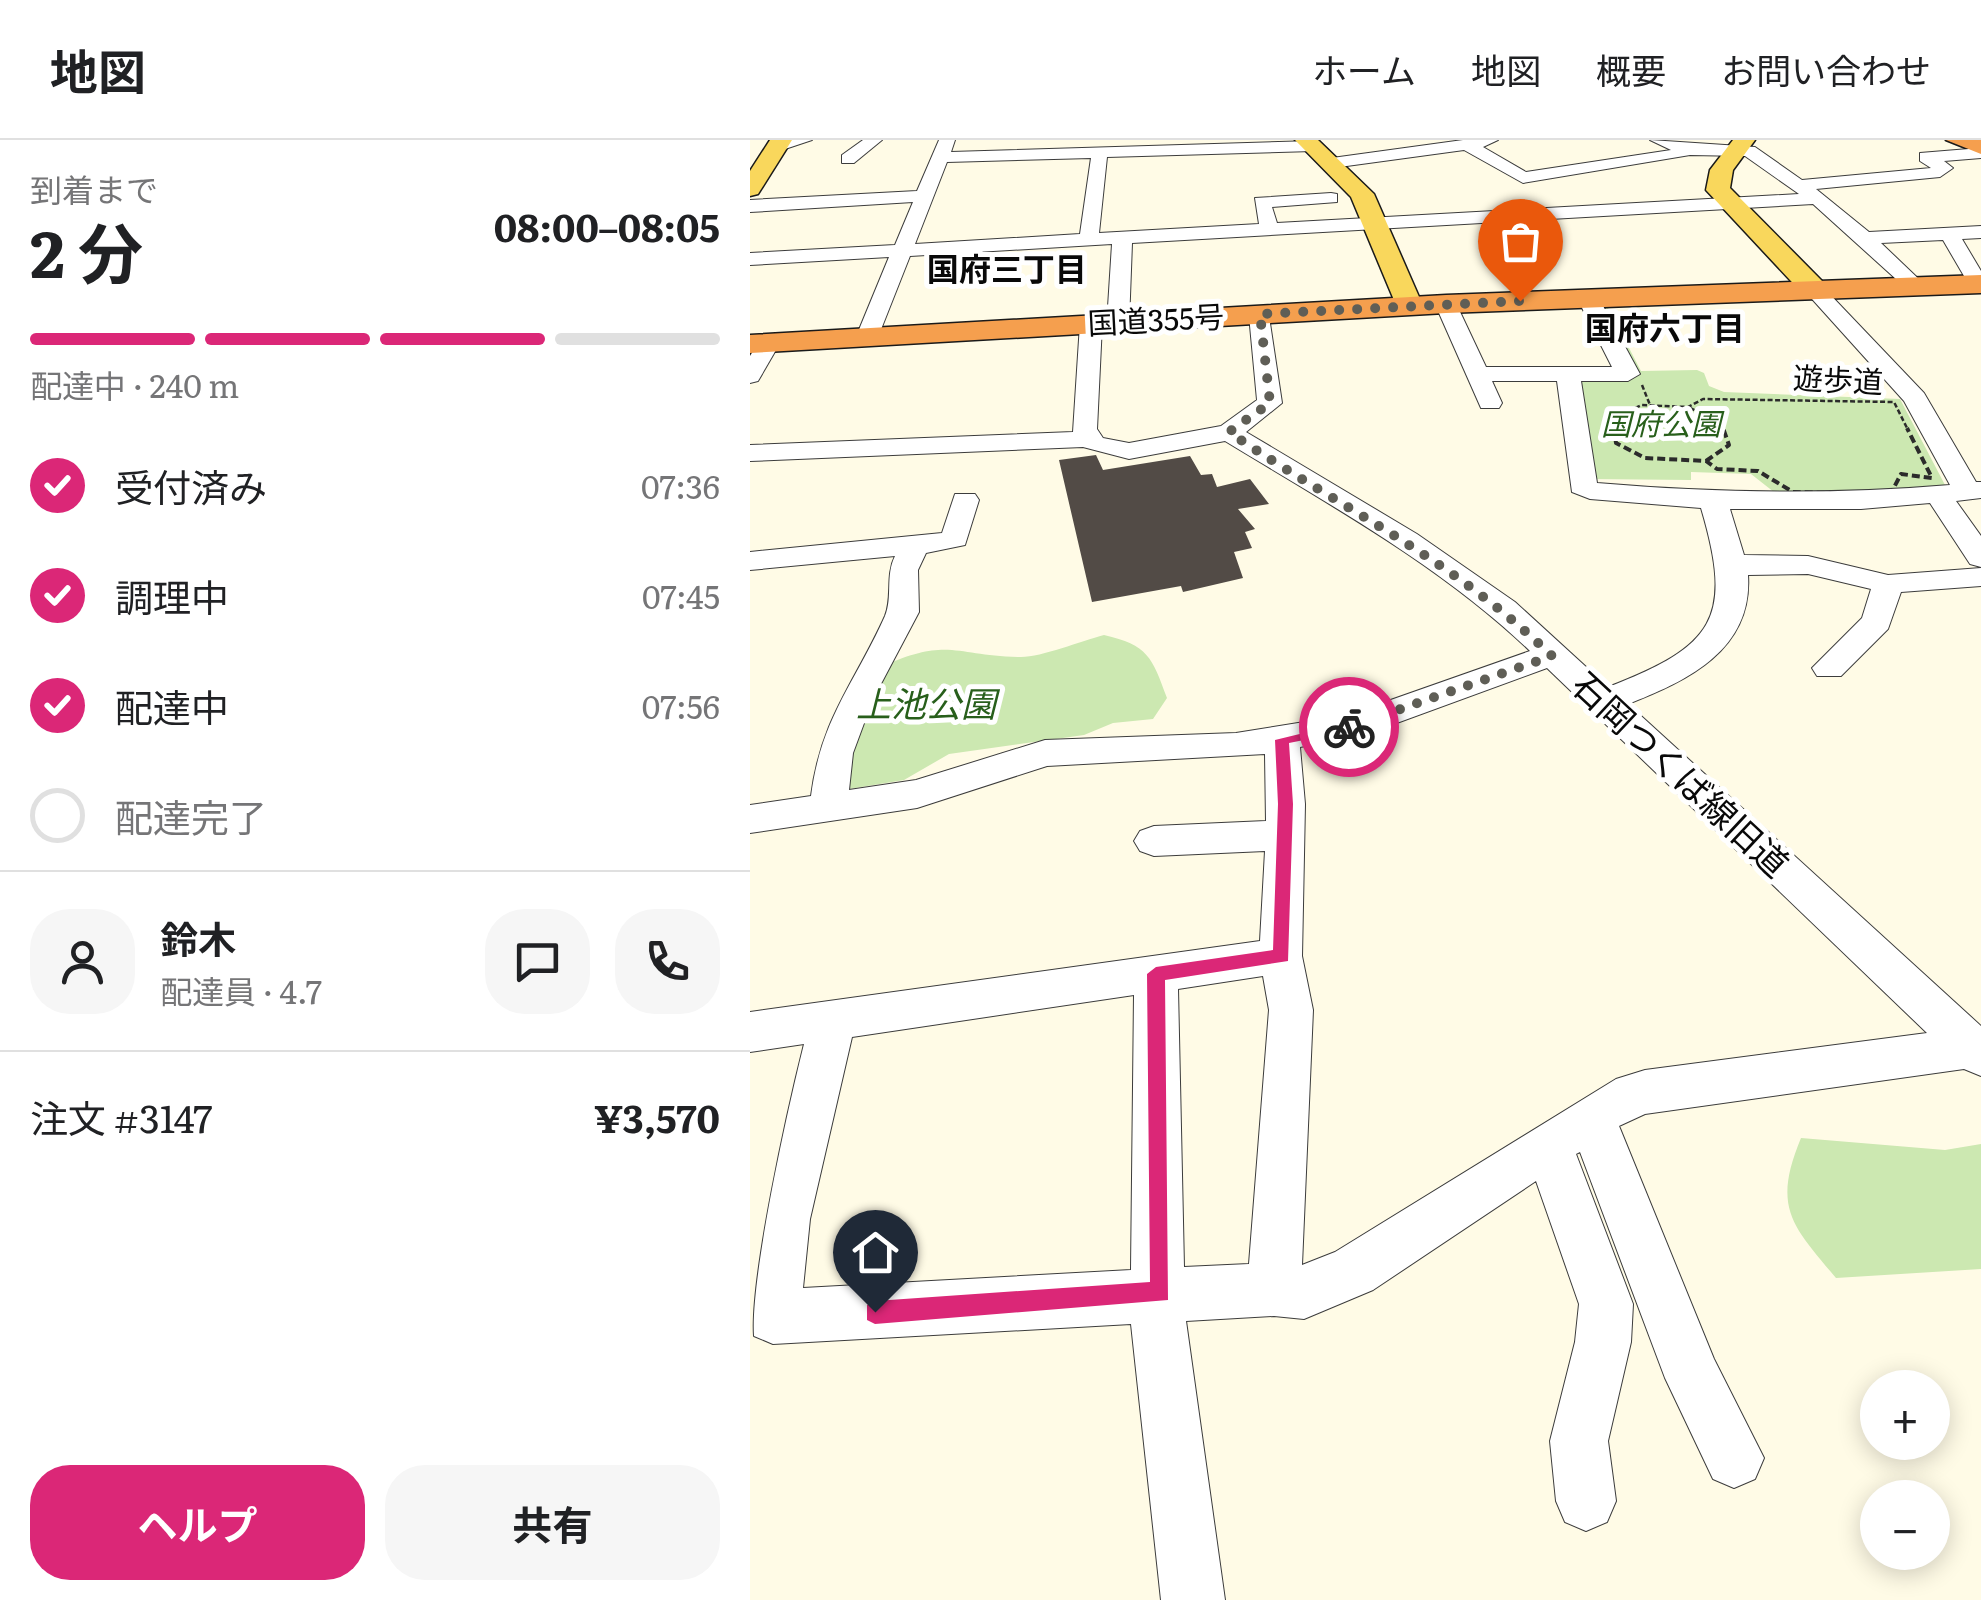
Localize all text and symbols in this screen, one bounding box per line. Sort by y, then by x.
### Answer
text: 地図 [50,34,146,105]
text: ホーム [1312,43,1416,95]
text: 地図 [1471,43,1541,95]
text: 概要 [1596,43,1666,95]
text: お問い合わせ [1721,43,1931,95]
text: 到着まで [30,164,158,212]
text: 08:00–08:05 [494,197,720,254]
pin [1478,199,1563,302]
text: 2 分 [30,201,143,298]
icon: bag [1493,214,1548,269]
district label: 国府三丁目 [927,243,1087,291]
street label: 国道355号 [1086,292,1225,344]
district label: 国府六丁目 [1585,302,1745,350]
street label: 遊歩道 [1792,354,1884,402]
text: 配達中 · 240 m [30,360,239,408]
park label: 国府公園 [1601,400,1725,444]
text: 受付済み [115,457,267,514]
icon: check [30,458,85,513]
text: 07:36 [641,461,720,509]
text: 調理中 [115,567,229,624]
icon: check [30,568,85,623]
text: 07:45 [642,571,720,619]
street label: 石岡つくば線旧道 [1562,658,1802,887]
park label: 上池公園 [856,676,1001,728]
text: 配達中 [115,677,229,734]
courier [1299,677,1399,777]
icon: check [30,678,85,733]
text: 07:56 [642,681,720,729]
icon: bike [1322,700,1377,755]
text: 配達完了 [115,787,267,844]
button: person [30,909,135,1014]
text: 鈴木 [160,909,236,966]
button: chat [485,909,590,1014]
button: phone [615,909,720,1014]
text: 配達員 · 4.7 [160,966,322,1014]
text: 注文 #3147 [30,1088,213,1145]
text: ¥3,570 [594,1088,720,1145]
pin [833,1210,918,1313]
icon: home [848,1225,903,1280]
map controls [1860,1370,1950,1570]
button: + [1860,1370,1950,1460]
button: ヘルプ [30,1465,365,1580]
button: 共有 [385,1465,720,1580]
button: − [1860,1480,1950,1570]

